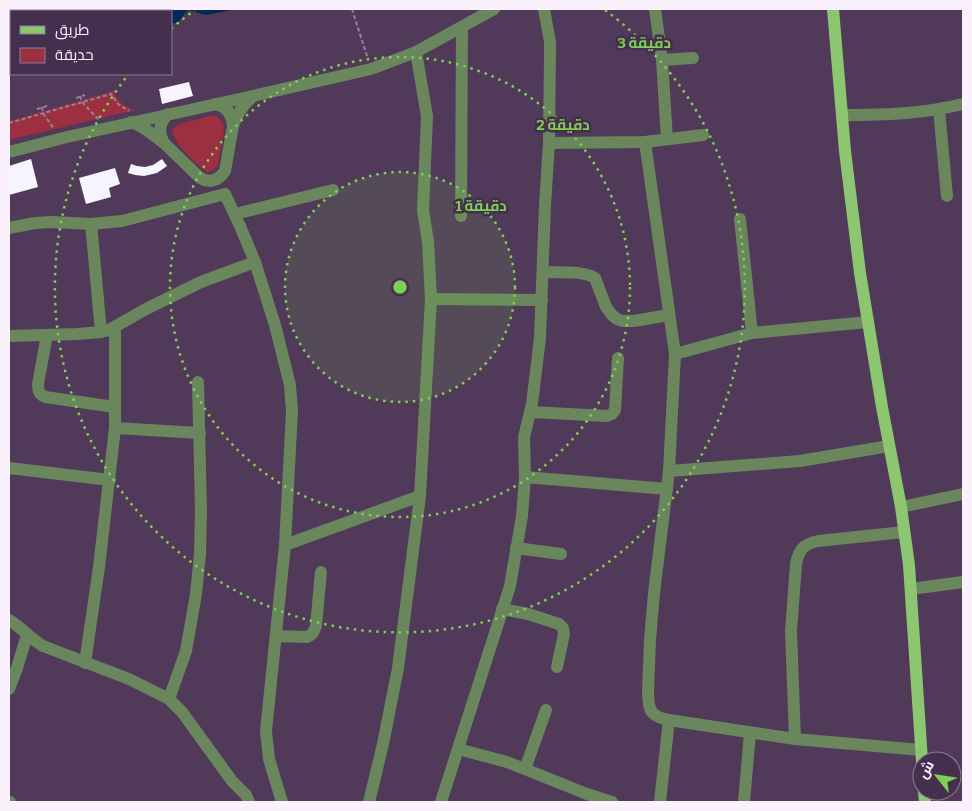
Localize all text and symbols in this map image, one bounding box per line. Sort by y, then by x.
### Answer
legend [10,10,172,75]
text: طريق [55,21,89,40]
text: 3 دقيقة [617,34,671,52]
text: حديقة [55,46,94,64]
text: 2 دقيقة [536,116,590,134]
text: 1 دقيقة [455,197,507,215]
centre of rings [391,278,409,296]
north arrow [912,751,962,801]
text: ش [914,758,938,782]

